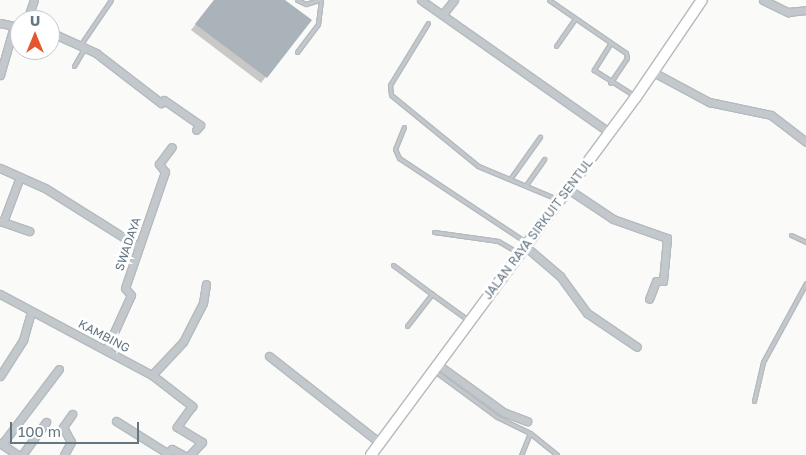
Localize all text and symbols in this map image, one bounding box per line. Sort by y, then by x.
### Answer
north arrow [10,10,60,60]
text: U [30,12,40,29]
street label: JALAN RAYA SIRKUIT SENTUL [480,156,596,302]
street label: SWADAYA [112,215,144,273]
street label: KAMBING [76,316,132,356]
scale bar [12,412,141,444]
text: 100 m [18,422,61,440]

